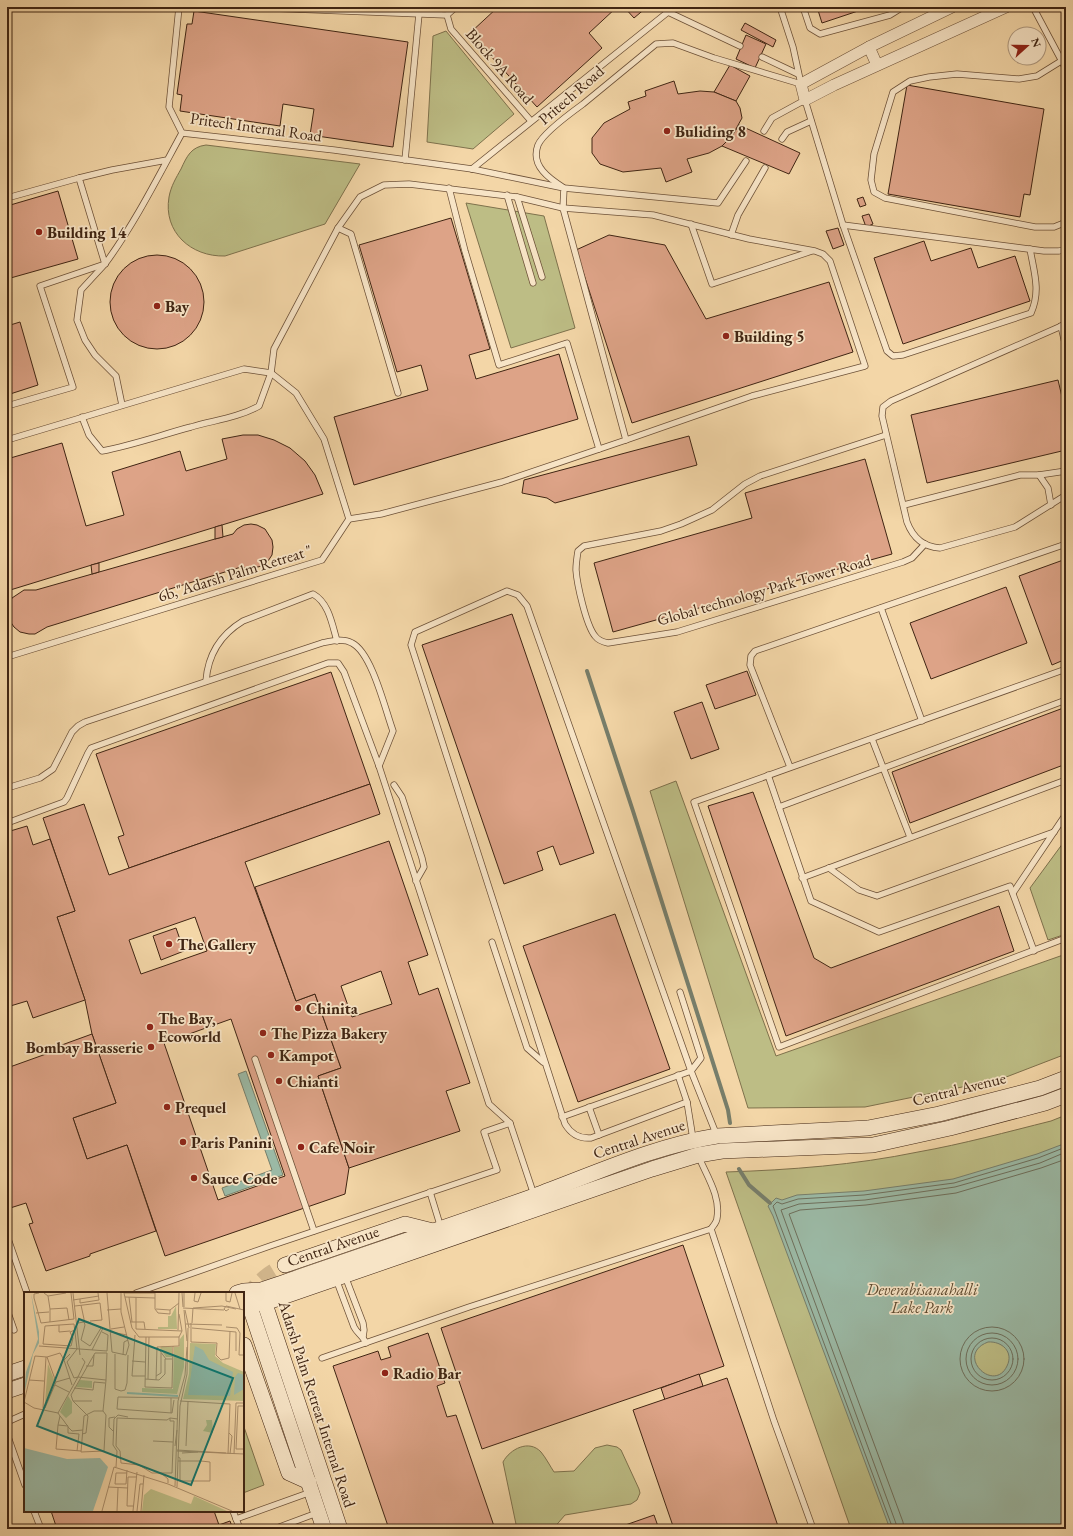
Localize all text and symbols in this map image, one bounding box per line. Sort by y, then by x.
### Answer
street label: Block 9A Road [461,24,539,109]
north arrow [1007,26,1047,66]
text: N [1028,36,1045,49]
street label: Pritech Road [534,60,609,129]
street label: Pritech Internal Road [189,107,324,147]
place label: Buliding 8 [675,121,746,142]
marker: Buliding 8 [662,126,672,136]
place label: Building 14 [47,222,127,243]
marker: Building 14 [34,227,44,237]
place label: Bay [165,296,190,317]
marker: Bay [152,301,162,311]
place label: Building 5 [734,326,805,347]
marker: Building 5 [721,331,731,341]
street label: 6b,"Adarsh Palm Retreat " [155,540,315,606]
street label: Global technology Park Tower Road [655,549,874,631]
place label: The Gallery [177,934,256,955]
marker: The Gallery [164,939,174,949]
place label: Chinita [306,998,359,1019]
marker: Chinita [293,1003,303,1013]
place label: The Bay, Ecoworld [158,1008,221,1047]
marker: The Bay, Ecoworld [145,1022,155,1032]
place label: The Pizza Bakery [271,1023,387,1044]
marker: The Pizza Bakery [258,1028,268,1038]
place label: Bombay Brasserie [26,1037,143,1058]
marker: Bombay Brasserie [146,1042,156,1052]
place label: Kampot [279,1045,334,1066]
marker: Kampot [266,1050,276,1060]
street label: Central Avenue [910,1067,1008,1111]
place label: Chianti [287,1071,339,1092]
marker: Chianti [274,1076,284,1086]
place label: Prequel [175,1097,227,1118]
marker: Prequel [162,1102,172,1112]
street label: Central Avenue [590,1114,688,1164]
place label: Paris Panini [191,1132,272,1153]
marker: Paris Panini [178,1137,188,1147]
place label: Cafe Noir [309,1137,375,1158]
marker: Cafe Noir [296,1142,306,1152]
place label: Sauce Code [202,1168,278,1189]
marker: Sauce Code [189,1173,199,1183]
street label: Central Avenue [284,1220,382,1272]
park label: Deverabisanahalli Lake Park [865,1279,979,1318]
inset map [24,1292,244,1512]
street label: Adarsh Palm Retreat Internal Road [273,1297,361,1511]
place label: Radio Bar [393,1363,462,1384]
marker: Radio Bar [380,1368,390,1378]

